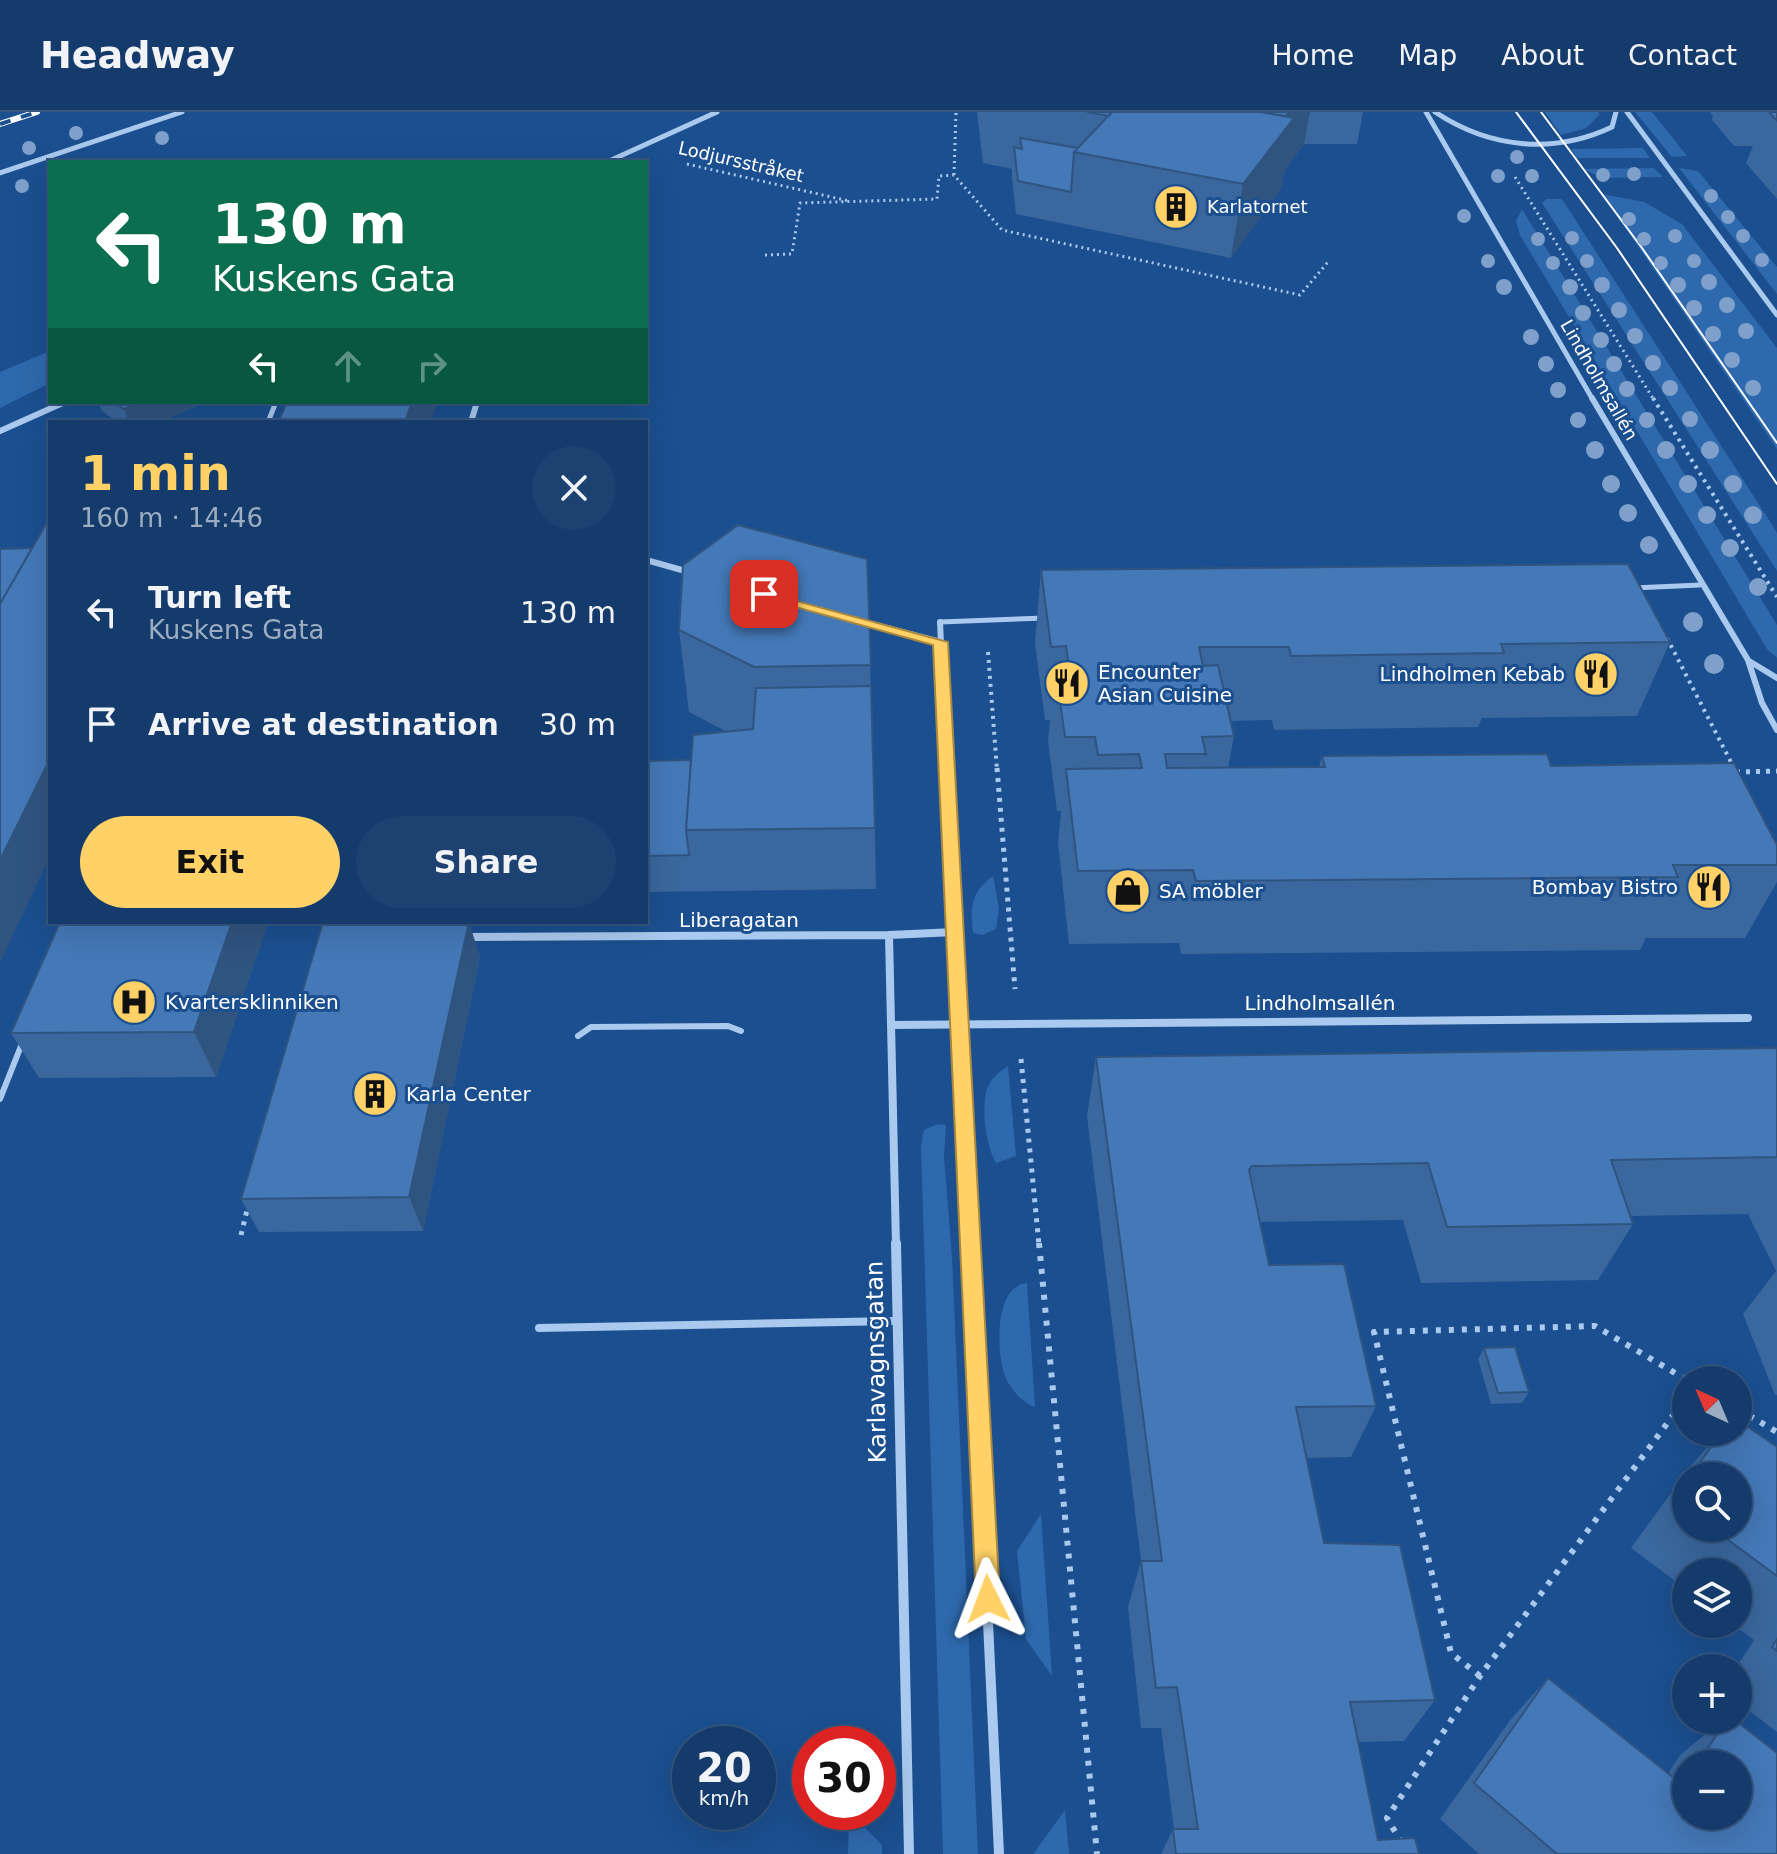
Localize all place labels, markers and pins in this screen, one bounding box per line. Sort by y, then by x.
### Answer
building icon: Karlatornet [1152,183,1200,231]
place label: Karlatornet [1207,196,1308,217]
pin [730,560,798,628]
restaurant icon: Lindholmen Kebab [1572,650,1620,698]
restaurant icon: Encounter Asian Cuisine [1043,659,1091,707]
place label: Encounter Asian Cuisine [1098,660,1232,707]
place label: Lindholmen Kebab [1380,662,1565,686]
restaurant icon: Bombay Bistro [1685,863,1733,911]
shop icon: SA möbler [1104,867,1152,915]
place label: Bombay Bistro [1532,875,1678,899]
place label: SA möbler [1159,879,1263,903]
hospital icon: Kvartersklinniken [110,978,158,1026]
place label: Kvartersklinniken [165,990,339,1014]
building icon: Karla Center [351,1070,399,1118]
place label: Karla Center [406,1082,532,1106]

